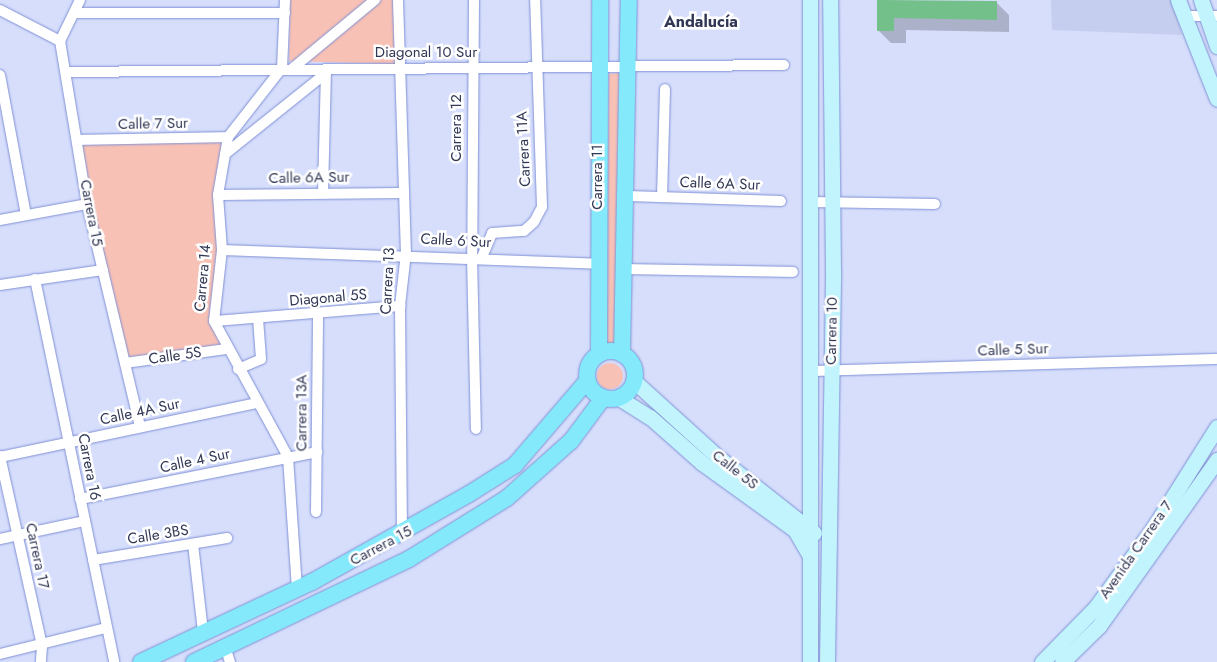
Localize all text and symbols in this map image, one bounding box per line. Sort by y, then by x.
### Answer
district label: Andalucía [664,12,738,32]
street label: Diagonal 10 Sur [375,44,477,62]
street label: Carrera 12 [448,94,466,162]
street label: Carrera 11A [513,111,535,187]
street label: Calle 7 Sur [118,114,188,134]
street label: Carrera 11 [589,144,607,210]
street label: Calle 6A Sur [268,168,350,188]
street label: Calle 6A Sur [679,174,761,194]
street label: Carrera 15 [76,178,106,248]
street label: Calle 6 Sur [420,230,492,252]
street label: Carrera 14 [191,244,215,312]
street label: Carrera 13 [377,247,399,315]
street label: Diagonal 5S [288,286,368,310]
street label: Carrera 10 [822,297,842,365]
street label: Calle 5 Sur [977,340,1049,360]
street label: Calle 5S [147,343,203,369]
street label: Carrera 13A [293,375,311,451]
street label: Calle 4A Sur [99,395,181,429]
street label: Carrera 16 [74,432,104,502]
street label: Calle 4 Sur [158,445,232,477]
street label: Calle 5S [708,447,762,493]
street label: Avenida Carrera 7 [1096,498,1176,602]
street label: Carrera 17 [21,521,53,591]
street label: Calle 3BS [126,521,190,549]
street label: Carrera 15 [347,522,415,570]

